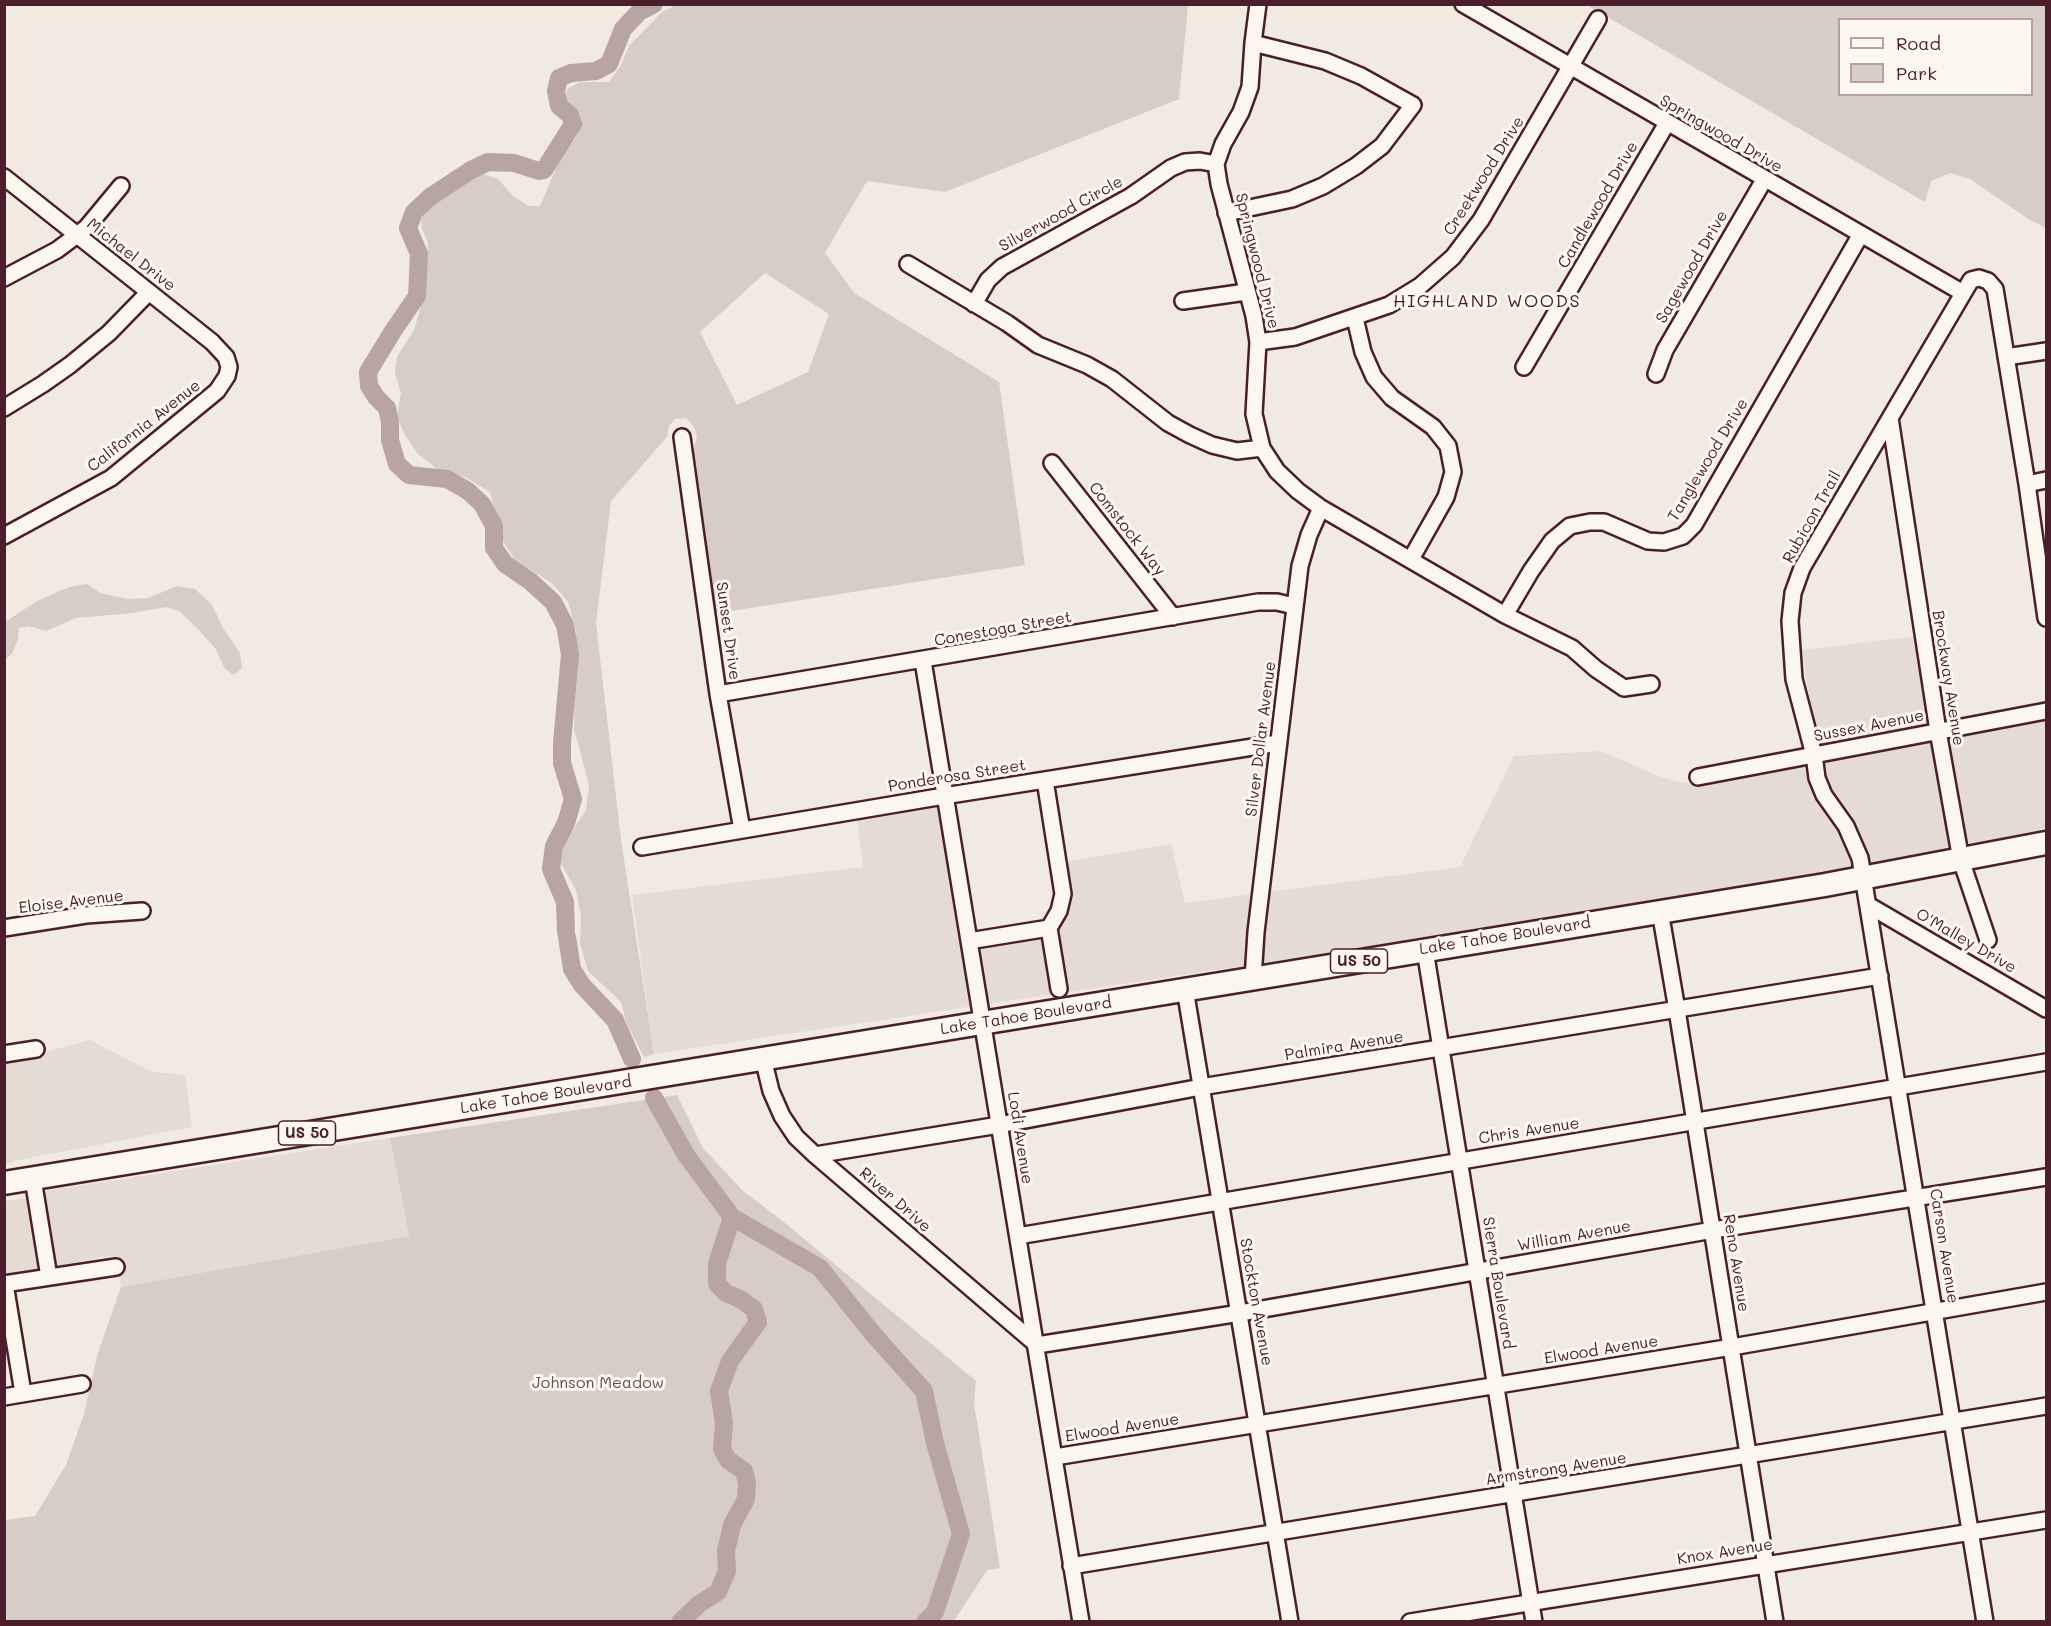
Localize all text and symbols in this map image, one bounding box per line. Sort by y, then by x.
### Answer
legend [1838,18,2033,96]
text: Road [1896,31,1941,55]
text: Park [1896,61,1937,85]
street label: Springwood Drive [1656,91,1786,177]
street label: Creekwood Drive [1440,113,1528,239]
street label: Candlewood Drive [1554,138,1642,272]
street label: Silverwood Circle [996,172,1126,256]
street label: Springwood Drive [1231,191,1283,331]
street label: Sagewood Drive [1652,207,1732,327]
street label: Michael Drive [83,214,179,296]
district label: HIGHLAND WOODS [1393,290,1581,312]
street label: California Avenue [84,376,204,476]
street label: Tanglewood Drive [1664,395,1752,525]
street label: Rubicon Trail [1779,467,1845,567]
street label: Comstock Way [1085,478,1169,580]
street label: Sunset Drive [712,581,744,681]
street label: Conestoga Street [933,607,1073,651]
street label: Brockway Avenue [1928,609,1968,747]
street label: Silver Dollar Avenue [1242,660,1280,818]
street label: Sussex Avenue [1812,706,1926,746]
street label: Ponderosa Street [887,756,1027,796]
street label: Eloise Avenue [17,886,125,918]
street label: O'Malley Drive [1912,905,2020,977]
street label: Lake Tahoe Boulevard [1418,913,1592,959]
road number: US 50 [1330,949,1388,973]
street label: Lake Tahoe Boulevard [939,993,1113,1039]
street label: Palmira Avenue [1283,1027,1405,1065]
street label: Lake Tahoe Boulevard [459,1072,633,1118]
street label: Lodi Avenue [1003,1090,1037,1186]
street label: Chris Avenue [1477,1114,1581,1148]
road number: US 50 [278,1121,336,1145]
street label: River Drive [855,1164,935,1236]
street label: Carson Avenue [1925,1187,1963,1305]
street label: Reno Avenue [1719,1213,1753,1313]
street label: Sierra Boulevard [1478,1215,1518,1351]
street label: William Avenue [1516,1217,1632,1255]
street label: Stockton Avenue [1235,1237,1277,1367]
street label: Elwood Avenue [1543,1332,1659,1368]
park label: Johnson Meadow [532,1373,664,1393]
street label: Elwood Avenue [1064,1410,1180,1446]
street label: Armstrong Avenue [1484,1448,1628,1490]
street label: Knox Avenue [1676,1535,1774,1569]

